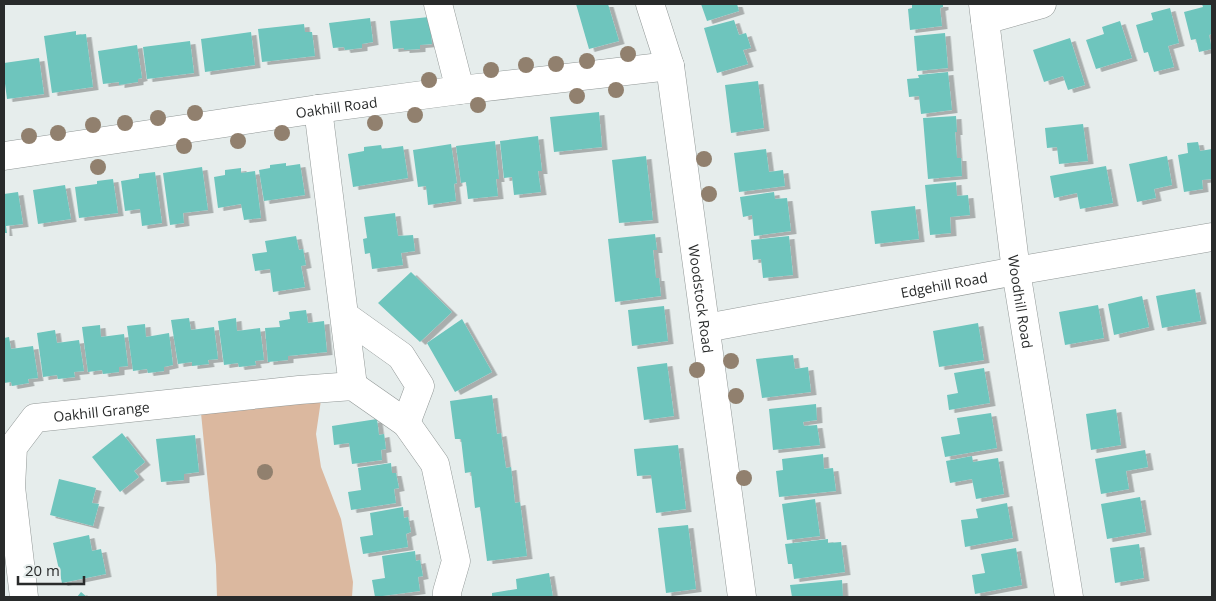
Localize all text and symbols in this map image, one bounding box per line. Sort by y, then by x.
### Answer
street label: Oakhill Road [294,92,378,122]
street label: Woodstock Road [685,243,718,354]
street label: Woodhill Road [1005,254,1038,350]
street label: Edgehill Road [899,267,989,302]
street label: Oakhill Grange [52,396,151,426]
scale bar [18,554,84,586]
text: 20 m [25,560,60,580]

